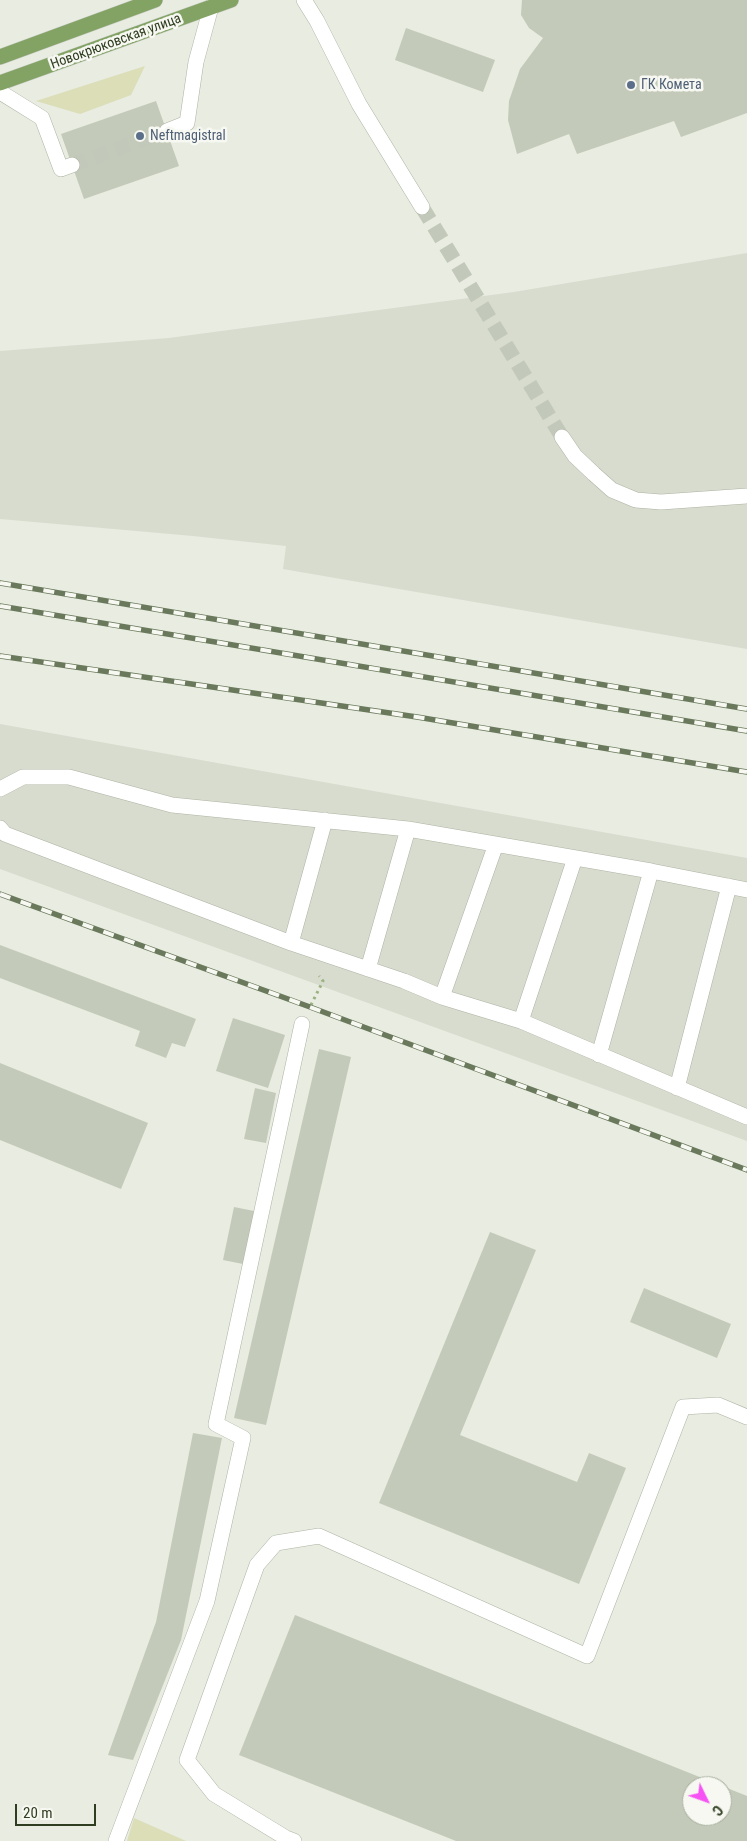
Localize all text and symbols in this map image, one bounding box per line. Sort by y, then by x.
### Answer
street label: Новокрюковская улица [48,11,184,73]
place label: ГК Комета [641,77,702,93]
marker: ГК Комета [625,79,637,91]
place label: Neftmagistral [150,128,226,144]
marker: Neftmagistral [134,130,146,142]
north arrow [682,1776,732,1826]
scale bar [18,1794,99,1826]
text: С [709,1802,726,1819]
text: 20 m [23,1804,53,1822]

